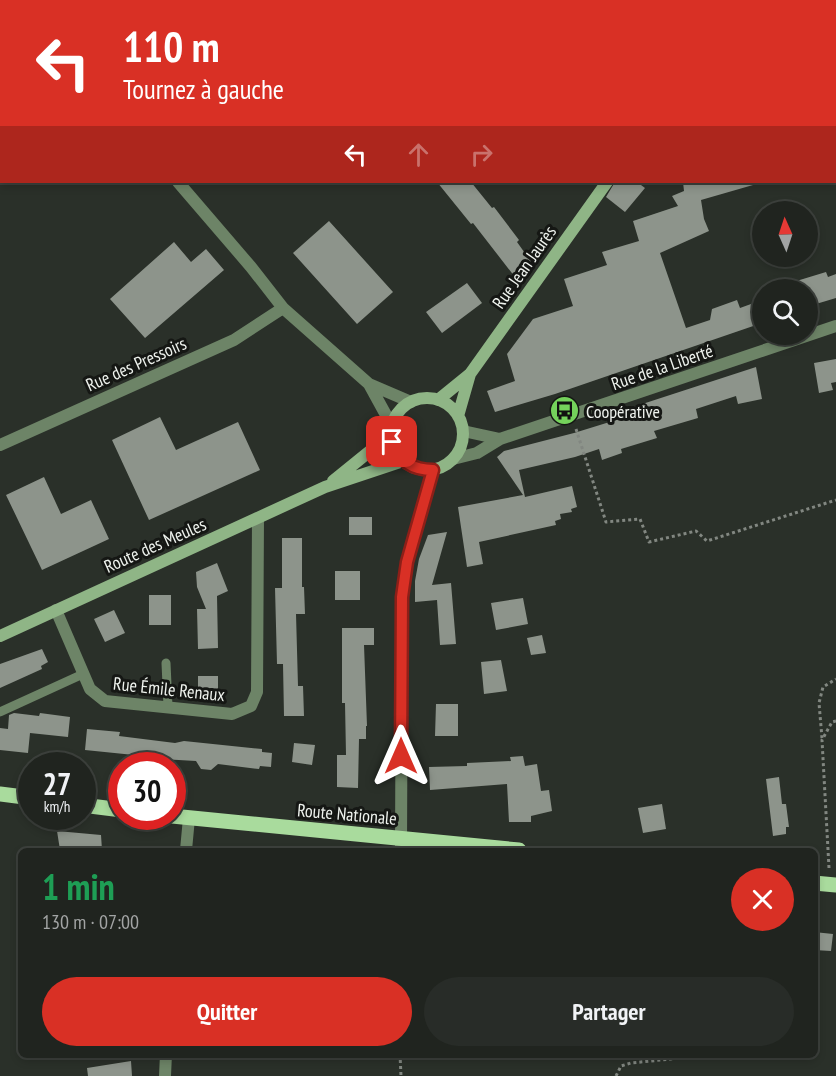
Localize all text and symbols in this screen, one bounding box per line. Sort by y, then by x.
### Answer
text: 110 m [123,19,220,74]
icon: left [24,24,102,102]
text: Tournez à gauche [123,72,284,106]
icon: left [339,138,372,171]
icon: ahead [402,138,435,171]
icon: right [465,138,498,171]
north arrow [752,201,818,267]
map controls [752,201,818,345]
street label: Rue Jean Jaurès [487,221,561,313]
button: search [752,279,818,345]
street label: Rue des Pressoirs [82,332,190,396]
street label: Rue de la Liberté [608,339,716,395]
bus stop icon: Coopérative [549,395,581,427]
place label: Coopérative [586,400,660,423]
pin [366,416,417,467]
icon: arrive [375,425,408,458]
street label: Route des Meules [100,512,210,578]
street label: Rue Émile Renaux [112,672,227,706]
position arrow [369,724,433,788]
speed limit sign: 30 [108,752,186,830]
text: 27 [43,764,71,803]
text: km/h [44,797,70,816]
street label: Route Nationale [296,798,398,830]
text: 1 min [42,863,115,910]
button: close [731,868,794,931]
text: 130 m · 07:00 [42,909,139,935]
button: Quitter [42,977,412,1046]
button: Partager [424,977,794,1046]

